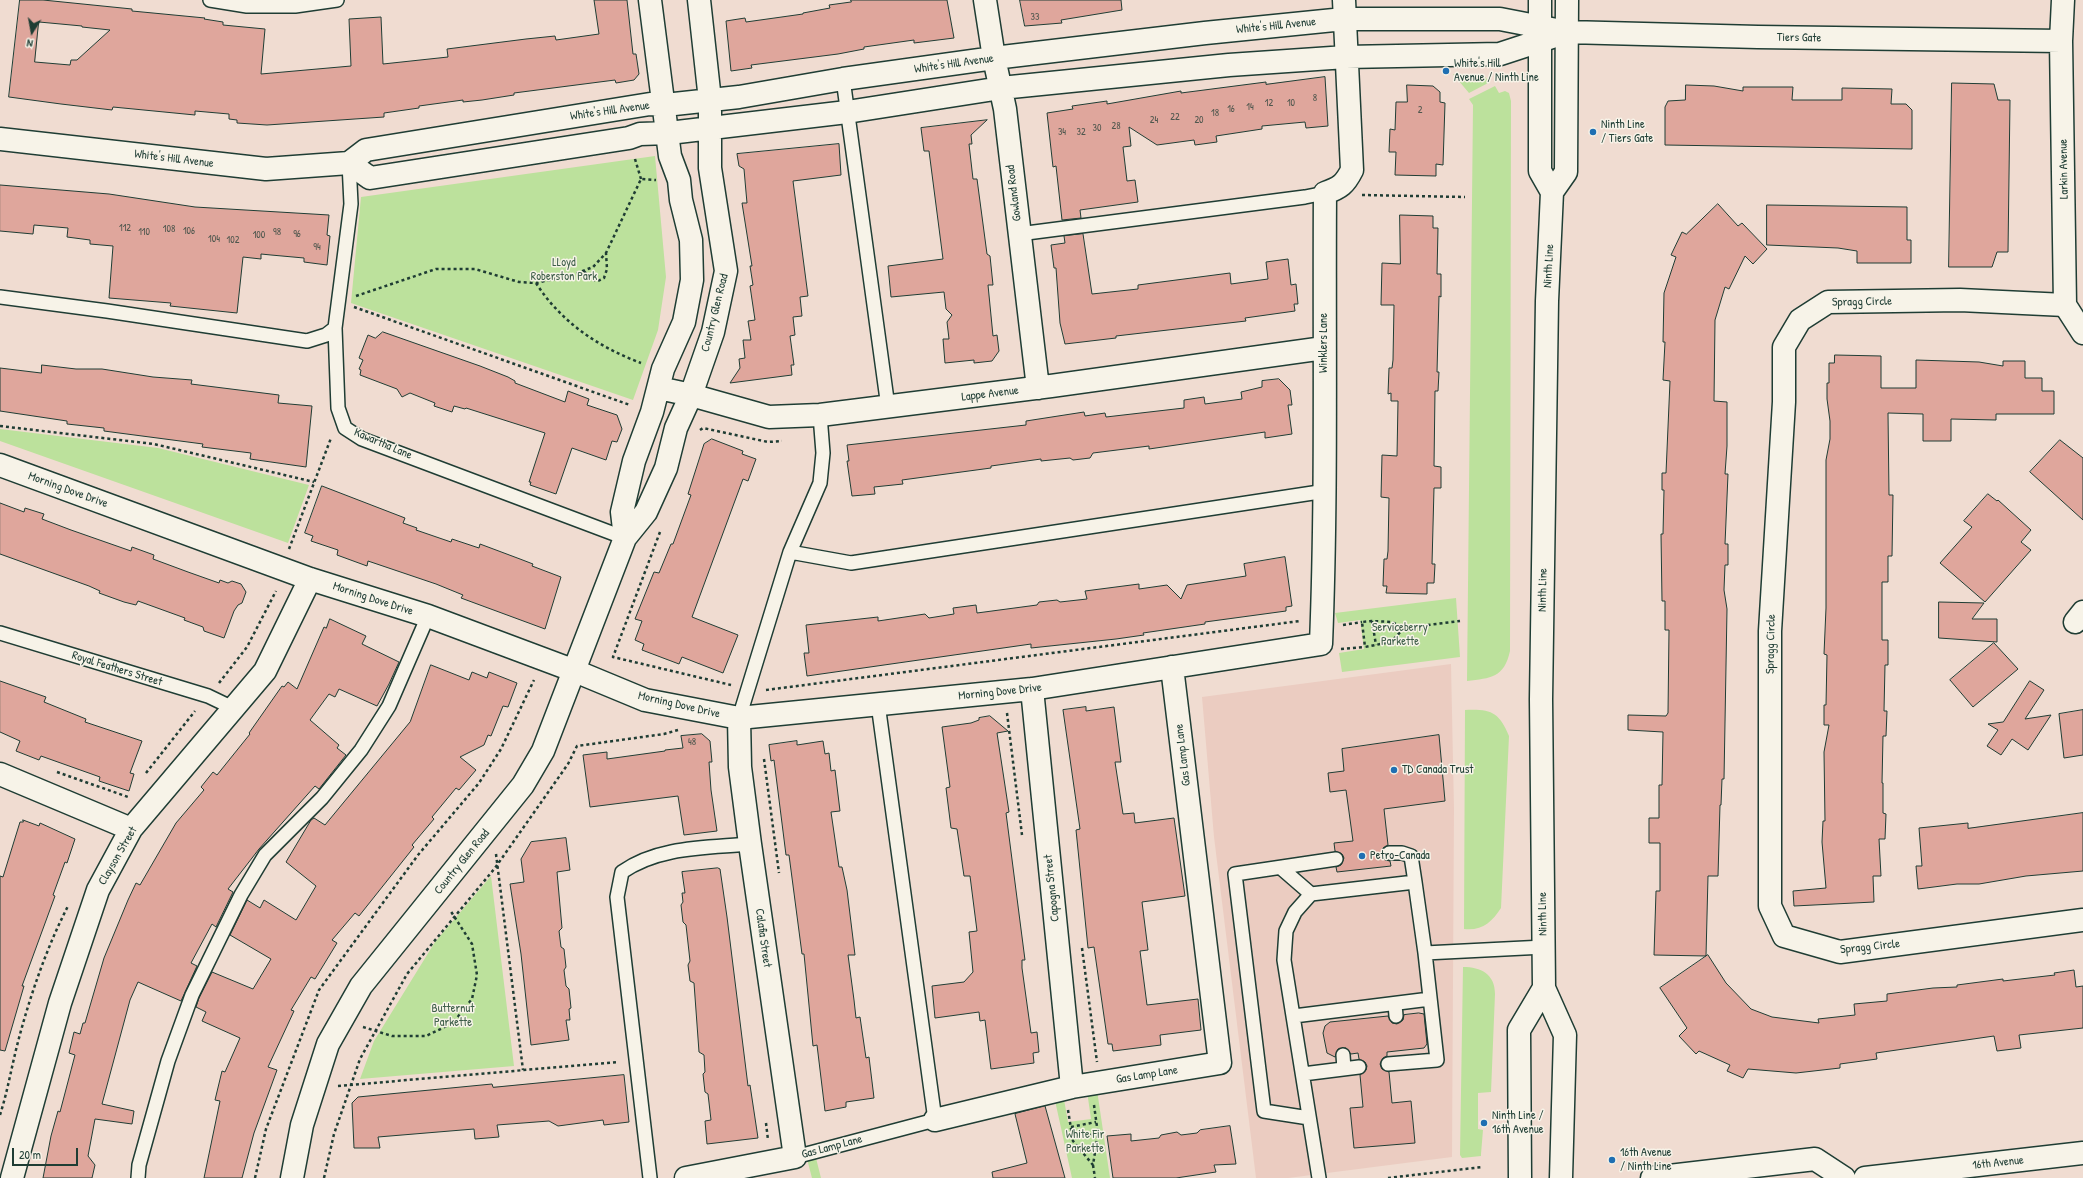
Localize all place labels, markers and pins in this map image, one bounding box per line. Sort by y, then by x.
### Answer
place label: White's Hill Avenue / Ninth Line [1454,57,1539,85]
marker: White's Hill Avenue / Ninth Line [1441,66,1451,76]
place label: Ninth Line / Tiers Gate [1601,118,1653,146]
marker: Ninth Line / Tiers Gate [1588,127,1598,137]
place label: TD Canada Trust [1402,763,1473,777]
marker: TD Canada Trust [1389,765,1399,775]
place label: Petro-Canada [1370,849,1430,863]
marker: Petro-Canada [1357,851,1367,861]
place label: Ninth Line / 16th Avenue [1492,1109,1544,1137]
marker: Ninth Line / 16th Avenue [1479,1118,1489,1128]
place label: 16th Avenue / Ninth Line [1620,1146,1672,1174]
marker: 16th Avenue / Ninth Line [1607,1155,1617,1165]

